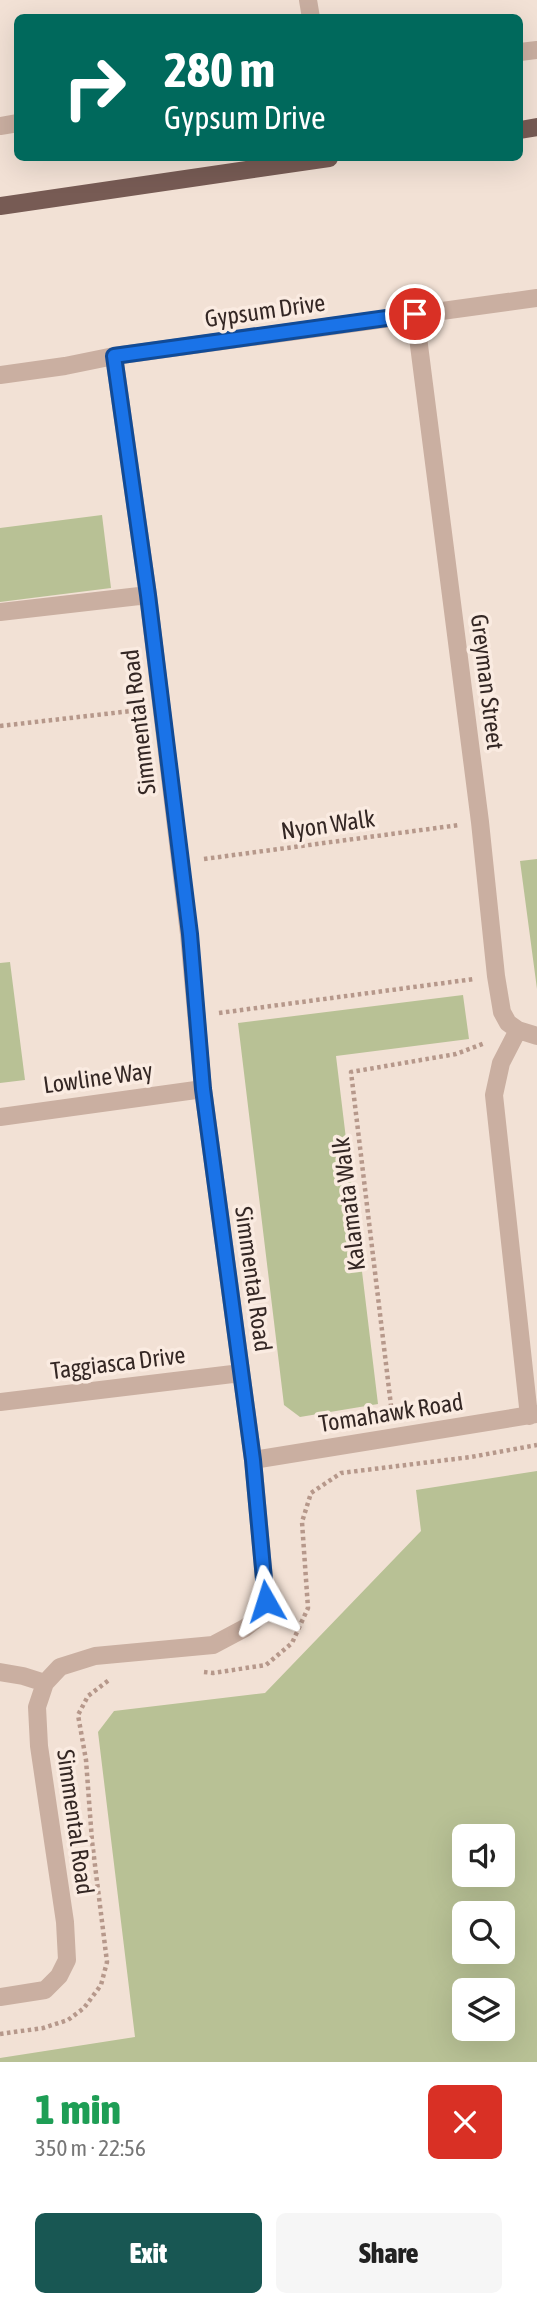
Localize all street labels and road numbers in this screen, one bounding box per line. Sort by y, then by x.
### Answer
street label: Gypsum Drive [203,289,327,332]
street label: Greyman Street [466,613,509,751]
street label: Simmental Road [116,648,161,796]
street label: Nyon Walk [279,804,377,844]
street label: Lowline Way [42,1056,154,1099]
street label: Kalamata Walk [327,1135,370,1272]
street label: Simmental Road [230,1205,277,1353]
street label: Taggiasca Drive [49,1341,187,1384]
street label: Tomahawk Road [317,1388,465,1437]
street label: Simmental Road [52,1748,99,1896]

